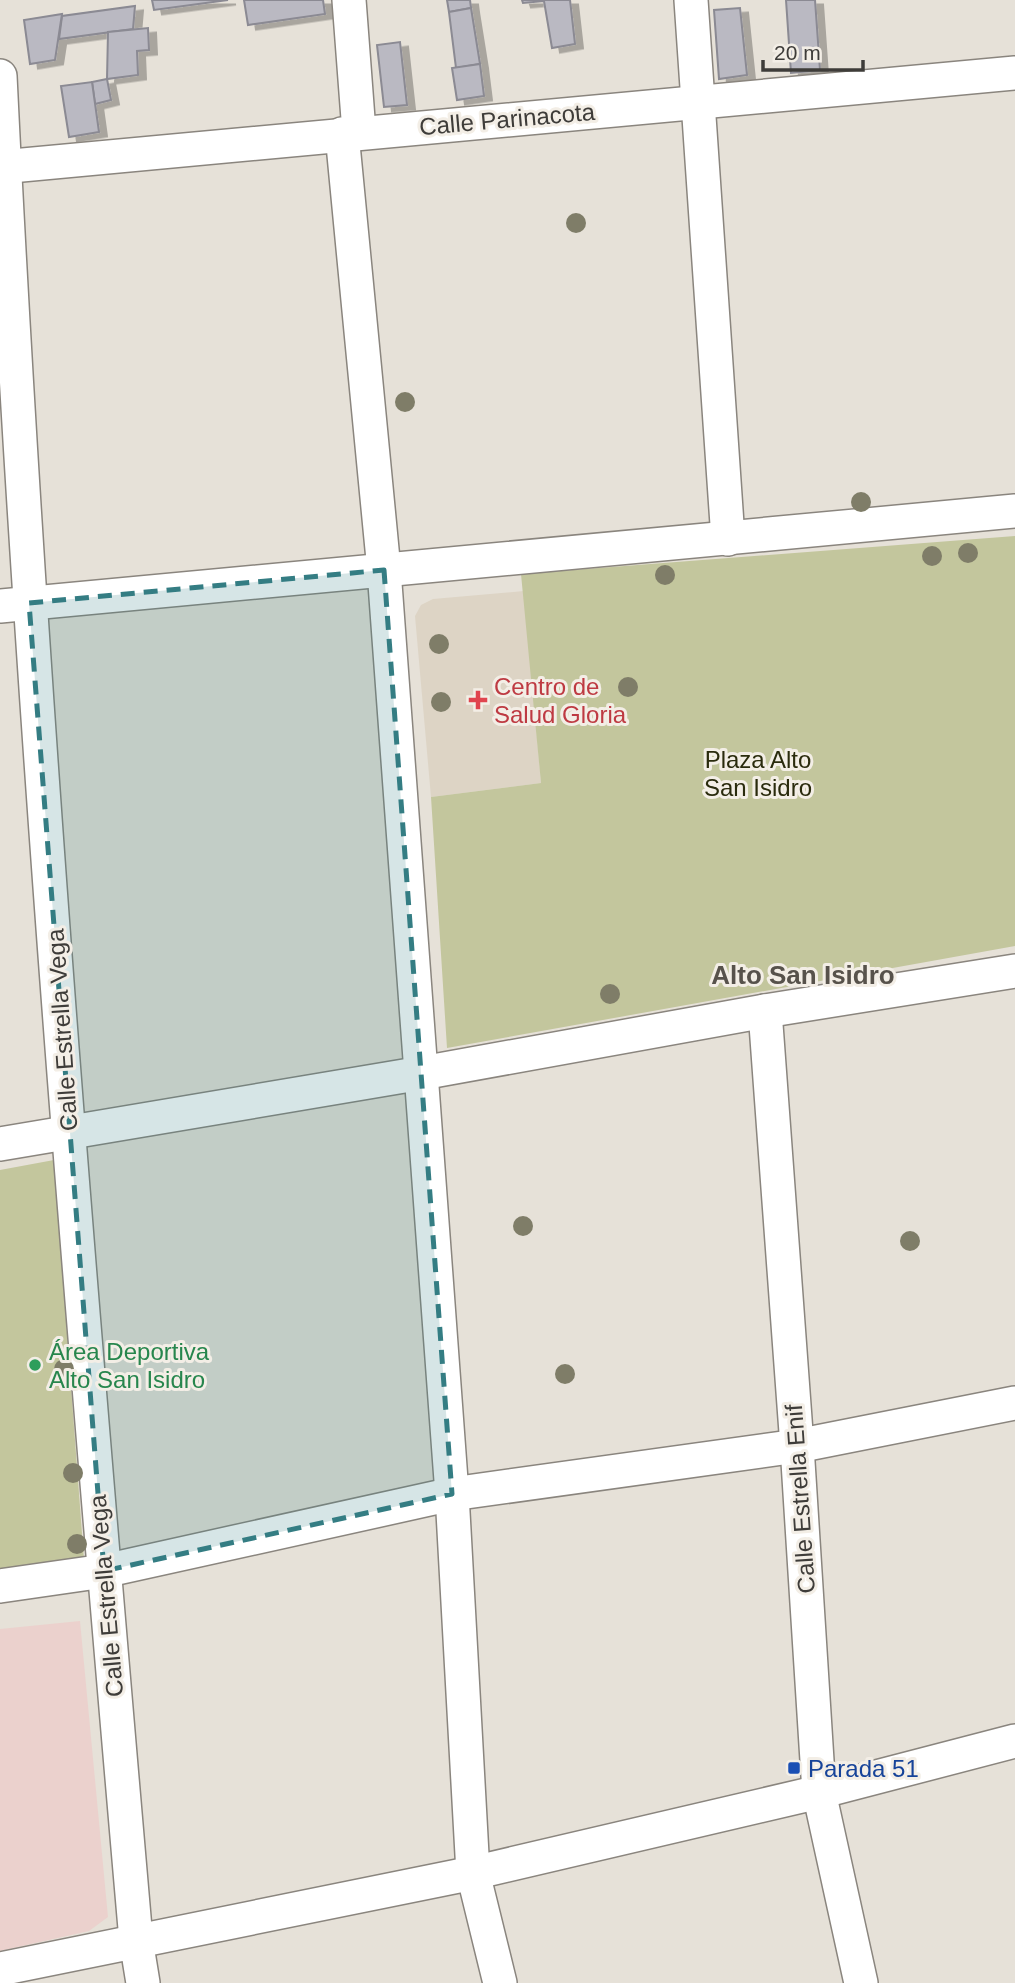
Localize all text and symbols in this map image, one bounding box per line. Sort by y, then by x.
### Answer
scale bar [763,28,863,72]
text: 20 m [774,41,821,64]
street label: Calle Parinacota [418,98,597,140]
place label: Centro de Salud Gloria [494,673,627,728]
marker: Centro de Salud Gloria [468,690,488,710]
park label: Plaza Alto San Isidro [704,746,812,801]
street label: Calle Estrella Vega [41,927,83,1132]
district label: Alto San Isidro [711,960,895,990]
place label: Área Deportiva Alto San Isidro [49,1338,210,1393]
marker: Área Deportiva Alto San Isidro [27,1357,43,1373]
street label: Calle Estrella Enif [780,1403,820,1594]
street label: Calle Estrella Vega [84,1493,128,1698]
place label: Parada 51 [808,1755,919,1782]
marker: Parada 51 [786,1760,802,1776]

